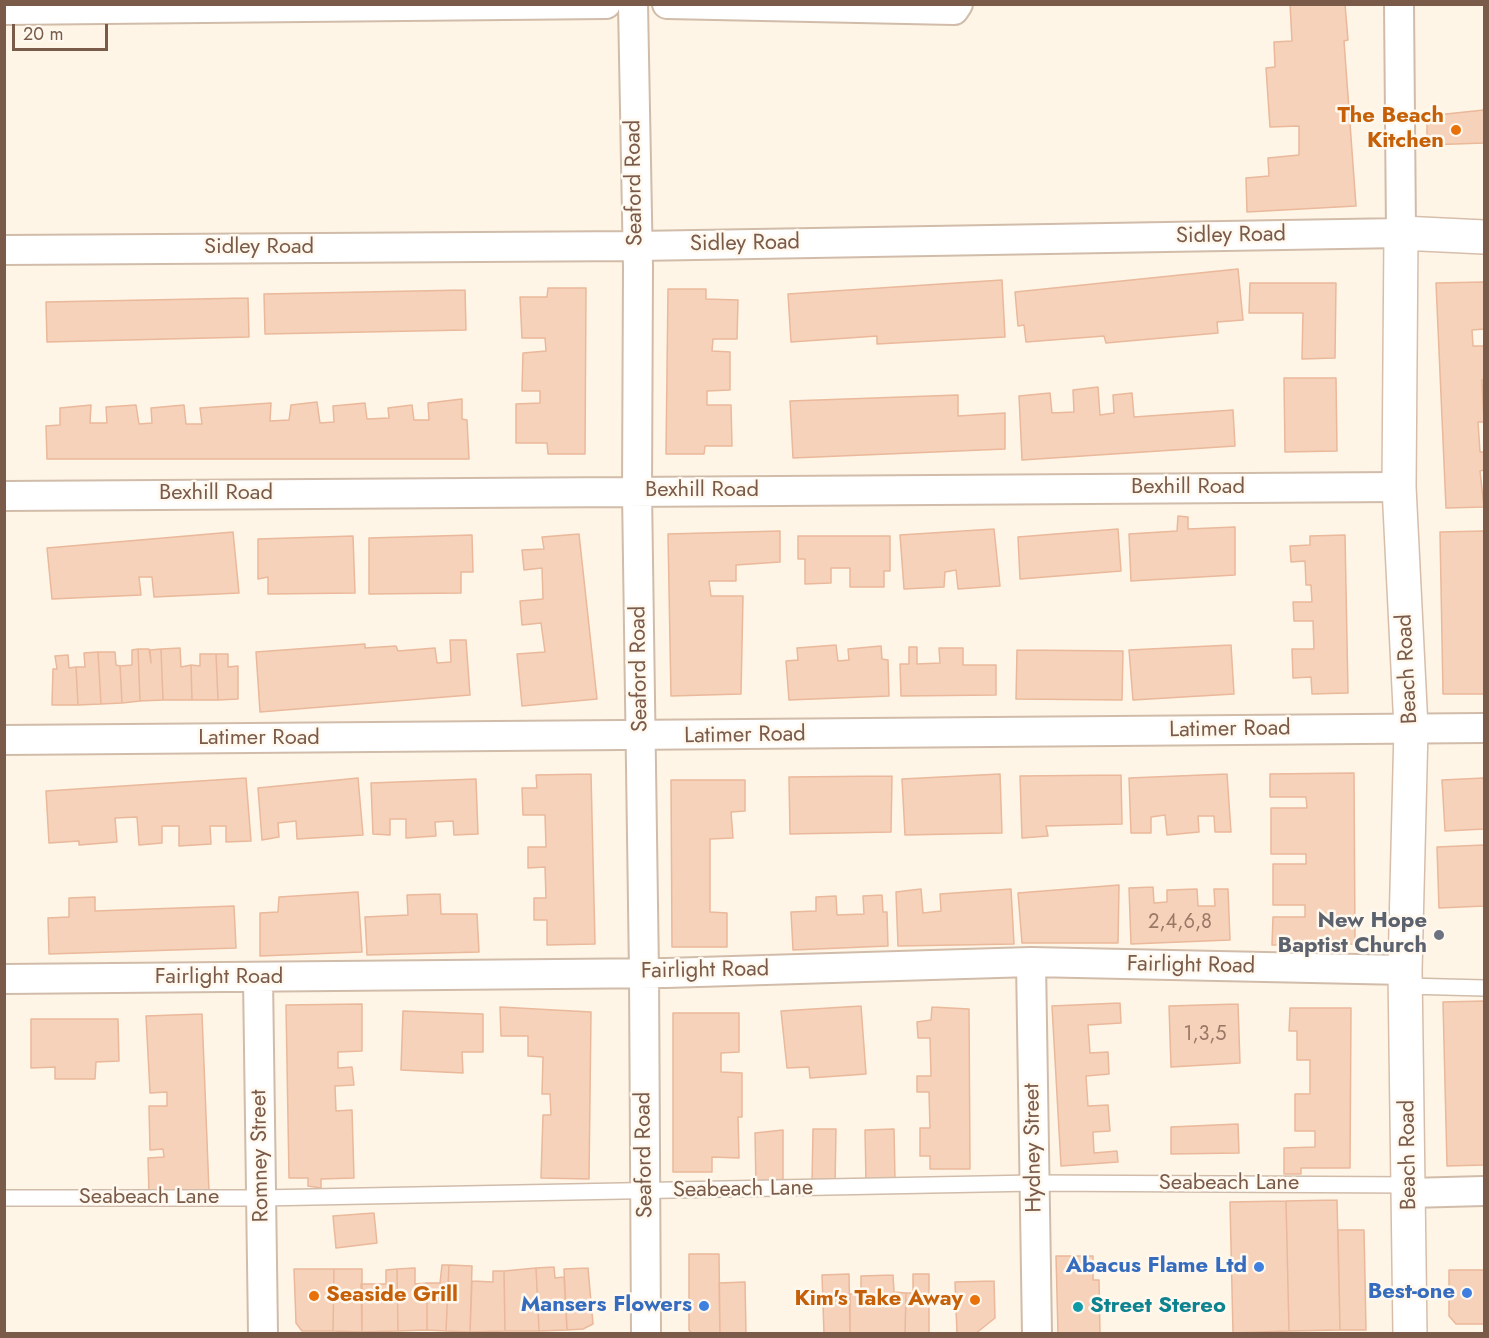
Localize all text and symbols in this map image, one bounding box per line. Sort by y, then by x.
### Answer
scale bar [15,12,111,50]
text: 20 m [23,21,63,47]
place label: The Beach Kitchen [1337,104,1444,156]
street label: Seaford Road [621,120,649,246]
marker: The Beach Kitchen [1449,123,1463,137]
street label: Sidley Road [1176,222,1286,250]
street label: Sidley Road [690,230,800,258]
street label: Sidley Road [204,235,314,261]
street label: Bexhill Road [1131,475,1245,501]
street label: Bexhill Road [645,478,759,504]
street label: Bexhill Road [159,481,273,507]
street label: Seaford Road [626,606,654,732]
street label: Beach Road [1392,613,1424,725]
street label: Latimer Road [1169,716,1291,744]
street label: Latimer Road [684,722,806,750]
street label: Latimer Road [198,726,320,752]
place label: New Hope Baptist Church [1278,909,1427,960]
house number: 2,4,6,8 [1148,911,1212,935]
marker: New Hope Baptist Church [1432,928,1446,942]
street label: Fairlight Road [1127,952,1255,980]
street label: Fairlight Road [641,957,769,985]
street label: Fairlight Road [155,965,283,991]
house number: 1,3,5 [1183,1023,1227,1047]
street label: Hydney Street [1020,1083,1048,1213]
street label: Romney Street [247,1089,275,1223]
street label: Seaford Road [631,1092,659,1218]
street label: Beach Road [1395,1100,1423,1210]
street label: Seabeach Lane [1159,1171,1299,1197]
street label: Seabeach Lane [673,1176,813,1204]
street label: Seabeach Lane [79,1185,219,1211]
place label: Abacus Flame Ltd [1066,1254,1247,1280]
marker: Abacus Flame Ltd [1252,1260,1266,1274]
place label: Best-one [1368,1280,1455,1306]
place label: Seaside Grill [326,1283,458,1309]
marker: Best-one [1460,1286,1474,1300]
place label: Kim's Take Away [794,1287,963,1313]
marker: Seaside Grill [307,1289,321,1303]
place label: Mansers Flowers [521,1293,692,1319]
marker: Kim's Take Away [968,1293,982,1307]
place label: Street Stereo [1090,1294,1226,1320]
marker: Mansers Flowers [697,1299,711,1313]
marker: Street Stereo [1071,1300,1085,1314]

